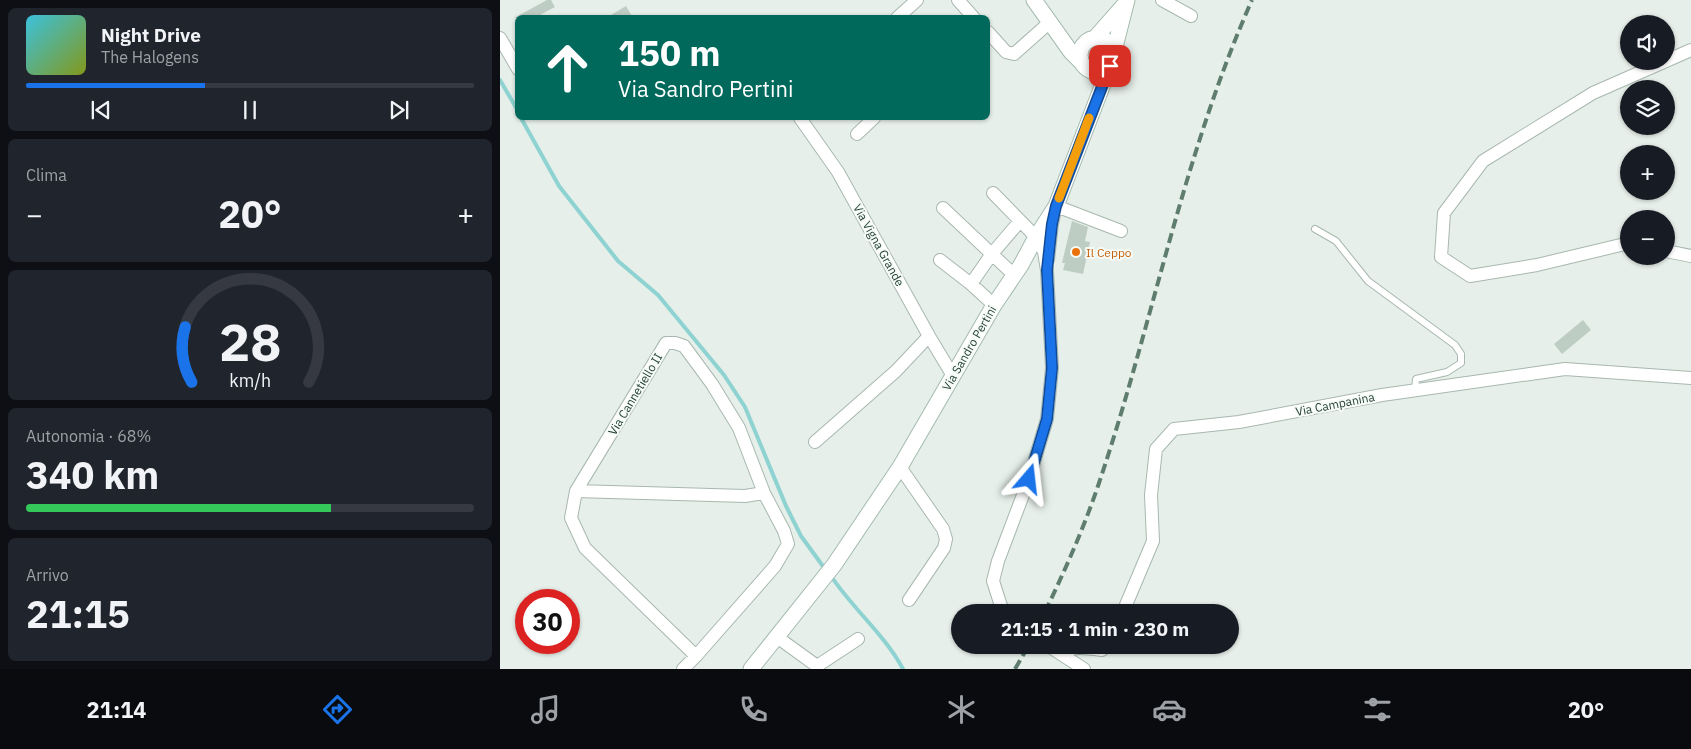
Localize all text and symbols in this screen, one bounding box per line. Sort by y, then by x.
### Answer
map controls [1620,15,1675,265]
button: sound [1620,15,1675,70]
text: Night Drive [101,23,201,47]
text: 150 m [618,30,721,76]
icon: ahead [535,35,600,100]
pin [1089,45,1131,87]
text: The Halogens [101,47,199,67]
icon: arrive [1096,52,1124,80]
text: Via Sandro Pertini [618,74,793,103]
button: layers [1620,80,1675,135]
icon: previous [87,96,115,124]
icon: pause [236,96,264,124]
icon: next [385,96,413,124]
button: + [1620,145,1675,200]
text: Clima [26,165,67,185]
text: 20° [218,189,282,238]
text: − [26,196,43,233]
text: + [457,196,474,233]
street label: Via Vigna Grande [850,201,908,289]
button: − [1620,210,1675,265]
place label: Il Ceppo [1086,245,1132,260]
marker: Il Ceppo [1070,246,1082,258]
street label: Via Sandro Pertini [939,303,999,393]
text: 28 [219,308,281,375]
street label: Via Cannetiello II [605,350,665,438]
text: km/h [229,369,271,392]
street label: Via Campanina [1294,389,1376,419]
text: Autonomia · 68% [26,426,151,446]
text: 340 km [26,450,159,499]
position arrow [1002,452,1054,504]
text: Arrivo [26,565,69,585]
text: 21:15 [26,589,130,638]
speed limit sign: 30 [515,589,580,654]
text: 21:15 · 1 min · 230 m [1001,617,1189,641]
icon: directions [320,692,355,727]
icon: music [528,692,563,727]
icon: phone [736,692,771,727]
icon: climate [944,692,979,727]
icon: car [1152,692,1187,727]
icon: filters [1360,692,1395,727]
text: 21:14 [87,695,147,724]
text: 20° [1568,695,1604,724]

